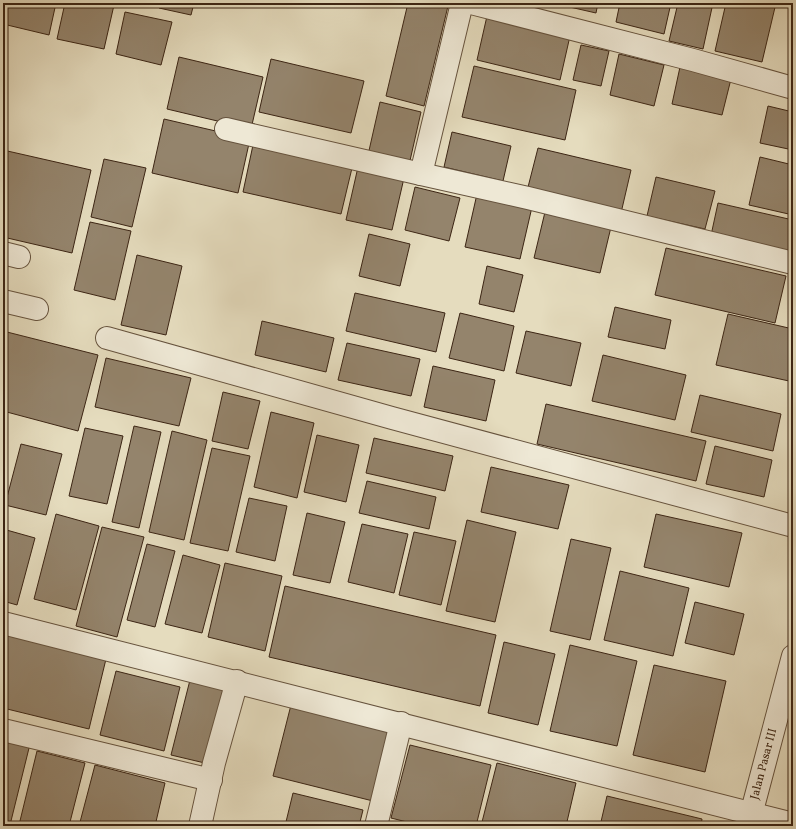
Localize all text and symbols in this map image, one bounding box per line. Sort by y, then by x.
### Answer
street label: Jalan Pasar III [747,727,781,801]

